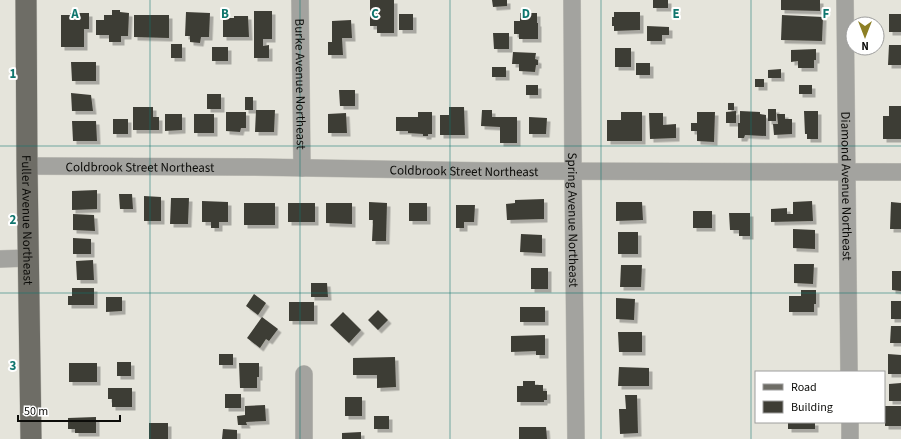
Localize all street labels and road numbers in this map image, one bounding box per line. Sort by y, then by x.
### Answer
street label: Burke Avenue Northeast [290,18,310,150]
street label: Diamond Avenue Northeast [836,111,856,261]
street label: Spring Avenue Northeast [563,153,582,288]
street label: Fuller Avenue Northeast [17,155,37,286]
street label: Coldbrook Street Northeast [66,158,215,177]
street label: Coldbrook Street Northeast [389,161,539,181]

